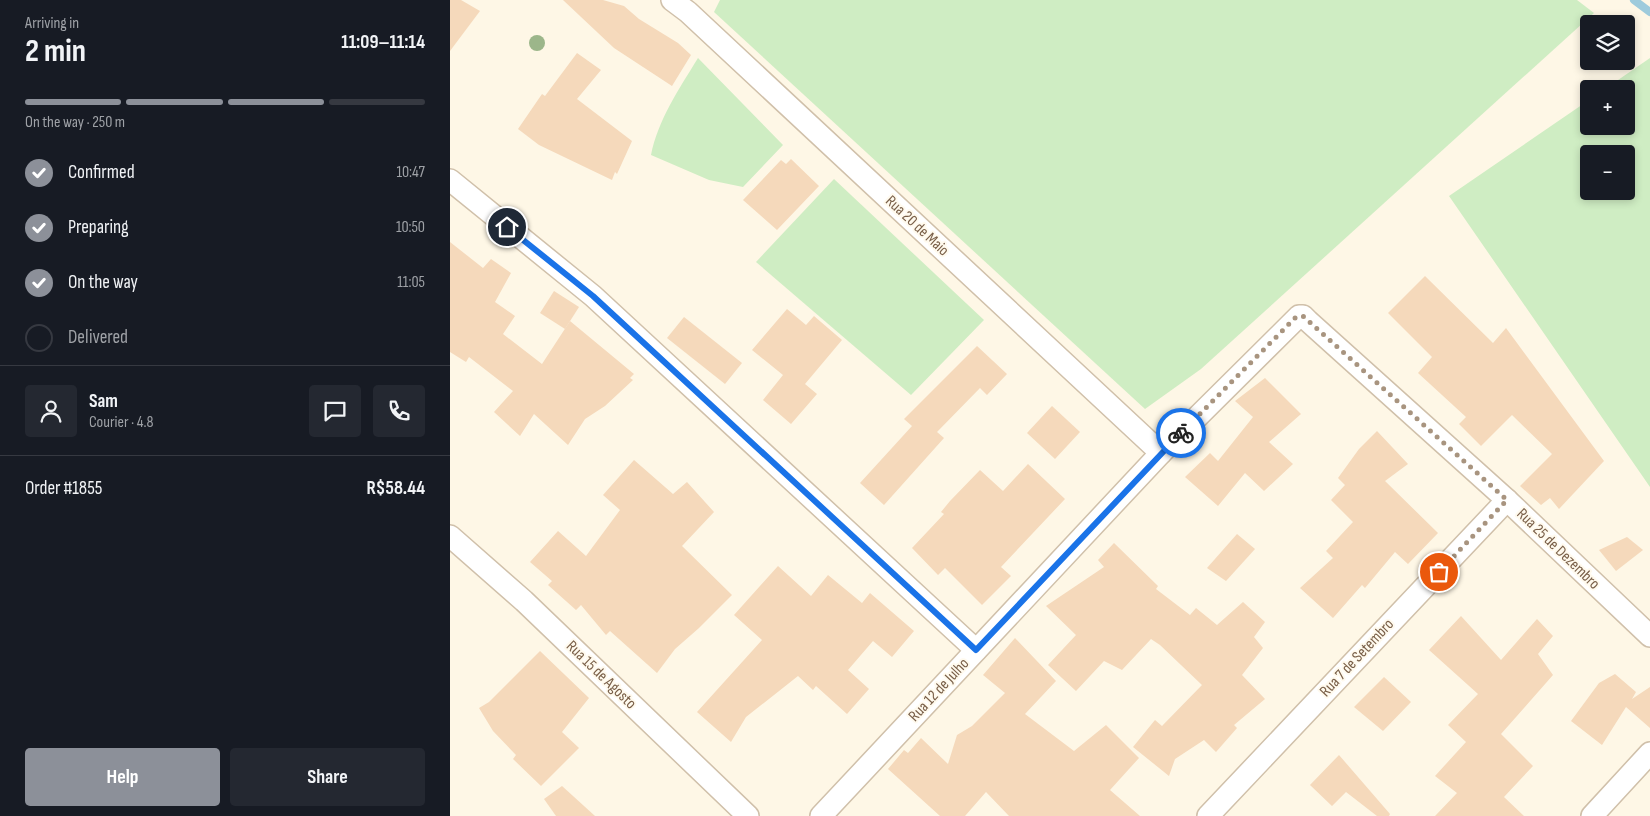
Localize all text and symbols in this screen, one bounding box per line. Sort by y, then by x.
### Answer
text: Arriving in [25,14,79,33]
map controls [1580,15,1635,200]
button: layers [1580,15,1635,70]
text: 11:09–11:14 [341,31,425,54]
text: 2 min [25,32,86,71]
button: + [1580,80,1635,135]
text: On the way · 250 m [25,113,125,132]
button: − [1580,145,1635,200]
icon: check [25,159,53,187]
text: Confirmed [68,161,135,184]
text: 10:47 [396,163,425,182]
street label: Rua 20 de Maio [881,192,953,260]
pin [486,206,528,248]
icon: home [493,213,521,241]
icon: check [25,214,53,242]
text: Preparing [68,216,129,239]
text: 10:50 [396,218,425,237]
icon: check [25,269,53,297]
text: On the way [68,271,138,294]
text: 11:05 [397,273,425,292]
text: Delivered [68,326,128,349]
button: person [25,385,77,437]
button: chat [309,385,361,437]
button: phone [373,385,425,437]
text: Sam [89,390,118,413]
courier [1156,408,1206,458]
text: Courier · 4.8 [89,413,153,432]
icon: bike [1167,419,1195,447]
text: Order #1855 [25,477,102,500]
text: R$58.44 [367,477,425,500]
street label: Rua 25 de Dezembro [1513,505,1603,593]
pin [1418,551,1460,593]
icon: bag [1425,558,1453,586]
street label: Rua 7 de Setembro [1316,615,1398,701]
street label: Rua 15 de Agosto [562,637,640,713]
street label: Rua 12 de Julho [905,654,973,726]
button: Help [25,748,220,806]
button: Share [230,748,425,806]

